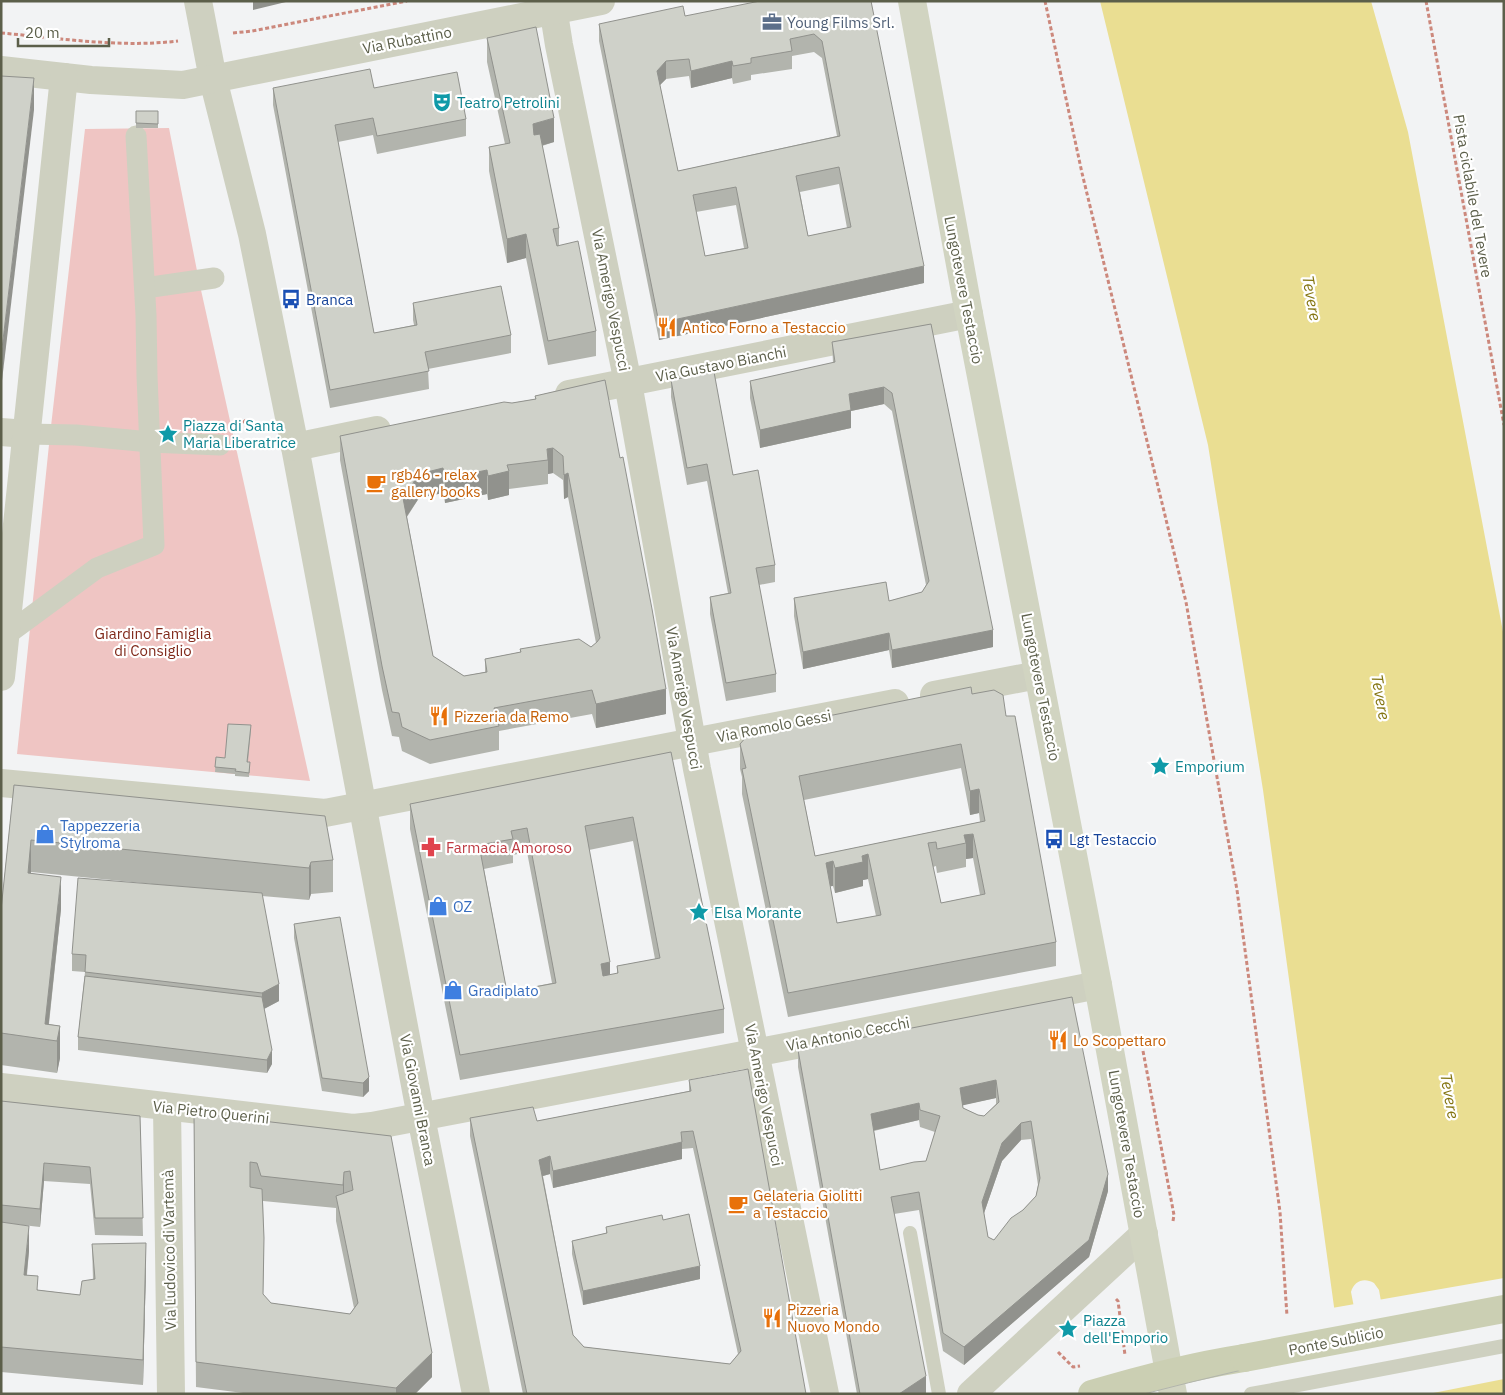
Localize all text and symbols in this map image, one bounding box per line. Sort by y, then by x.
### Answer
office icon: Young Films Srl. [761,11,783,33]
place label: Young Films Srl. [787,13,895,32]
scale bar [18,15,109,47]
street label: Via Rubattino [361,22,453,58]
text: 20 m [25,23,60,42]
theatre icon: Teatro Petrolini [431,91,453,113]
place label: Teatro Petrolini [457,93,560,112]
street label: Pista ciclabile del Tevere [1449,113,1497,279]
street label: Lungotevere Testaccio [940,215,988,365]
street label: Via Amerigo Vespucci [588,227,634,373]
water label: Tevere [1298,274,1326,322]
bus stop icon: Branca [280,288,302,310]
place label: Branca [306,290,353,309]
restaurant icon: Antico Forno a Testaccio [656,316,678,338]
place label: Antico Forno a Testaccio [682,318,846,337]
street label: Via Gustavo Bianchi [654,342,788,386]
place label: Piazza di Santa Maria Liberatrice [183,416,296,452]
place icon: Piazza di Santa Maria Liberatrice [157,423,179,445]
place label: rgb46 - relax gallery books [391,465,480,501]
cafe icon: rgb46 - relax gallery books [365,472,387,494]
street label: Lungotevere Testaccio [1017,612,1065,762]
park label: Giardino Famiglia di Consiglio [95,624,211,660]
street label: Via Amerigo Vespucci [662,625,706,771]
water label: Tevere [1367,673,1395,721]
restaurant icon: Pizzeria da Remo [428,705,450,727]
street label: Via Romolo Gessi [715,706,833,746]
place label: Pizzeria da Remo [454,707,569,726]
place icon: Emporium [1149,755,1171,777]
place label: Emporium [1175,757,1245,776]
place label: Tappezzeria Stylroma [60,816,140,852]
shop icon: Tappezzeria Stylroma [34,823,56,845]
bus stop icon: Lgt Testaccio [1043,828,1065,850]
place label: Lgt Testaccio [1069,830,1157,849]
pharmacy icon: Farmacia Amoroso [420,836,442,858]
place label: Farmacia Amoroso [446,838,572,857]
shop icon: OZ [427,895,449,917]
place label: OZ [453,897,472,916]
place icon: Elsa Morante [688,901,710,923]
place label: Elsa Morante [714,903,802,922]
shop icon: Gradiplato [442,979,464,1001]
place label: Gradiplato [468,981,539,1000]
street label: Via Antonio Cecchi [785,1013,911,1055]
street label: Via Amerigo Vespucci [741,1022,787,1168]
restaurant icon: Lo Scopettaro [1047,1029,1069,1051]
place label: Lo Scopettaro [1073,1031,1166,1050]
street label: Via Giovanni Branca [396,1033,440,1167]
street label: Lungotevere Testaccio [1105,1068,1149,1220]
water label: Tevere [1436,1072,1464,1120]
street label: Via Pietro Querini [152,1096,270,1128]
street label: Via Ludovico di Vartemà [158,1170,180,1330]
place label: Gelateria Giolitti a Testaccio [753,1186,863,1222]
cafe icon: Gelateria Giolitti a Testaccio [727,1193,749,1215]
place label: Pizzeria Nuovo Mondo [787,1300,880,1336]
restaurant icon: Pizzeria Nuovo Mondo [761,1307,783,1329]
place label: Piazza dell'Emporio [1083,1311,1168,1347]
place icon: Piazza dell'Emporio [1057,1318,1079,1340]
street label: Ponte Sublicio [1287,1323,1385,1359]

